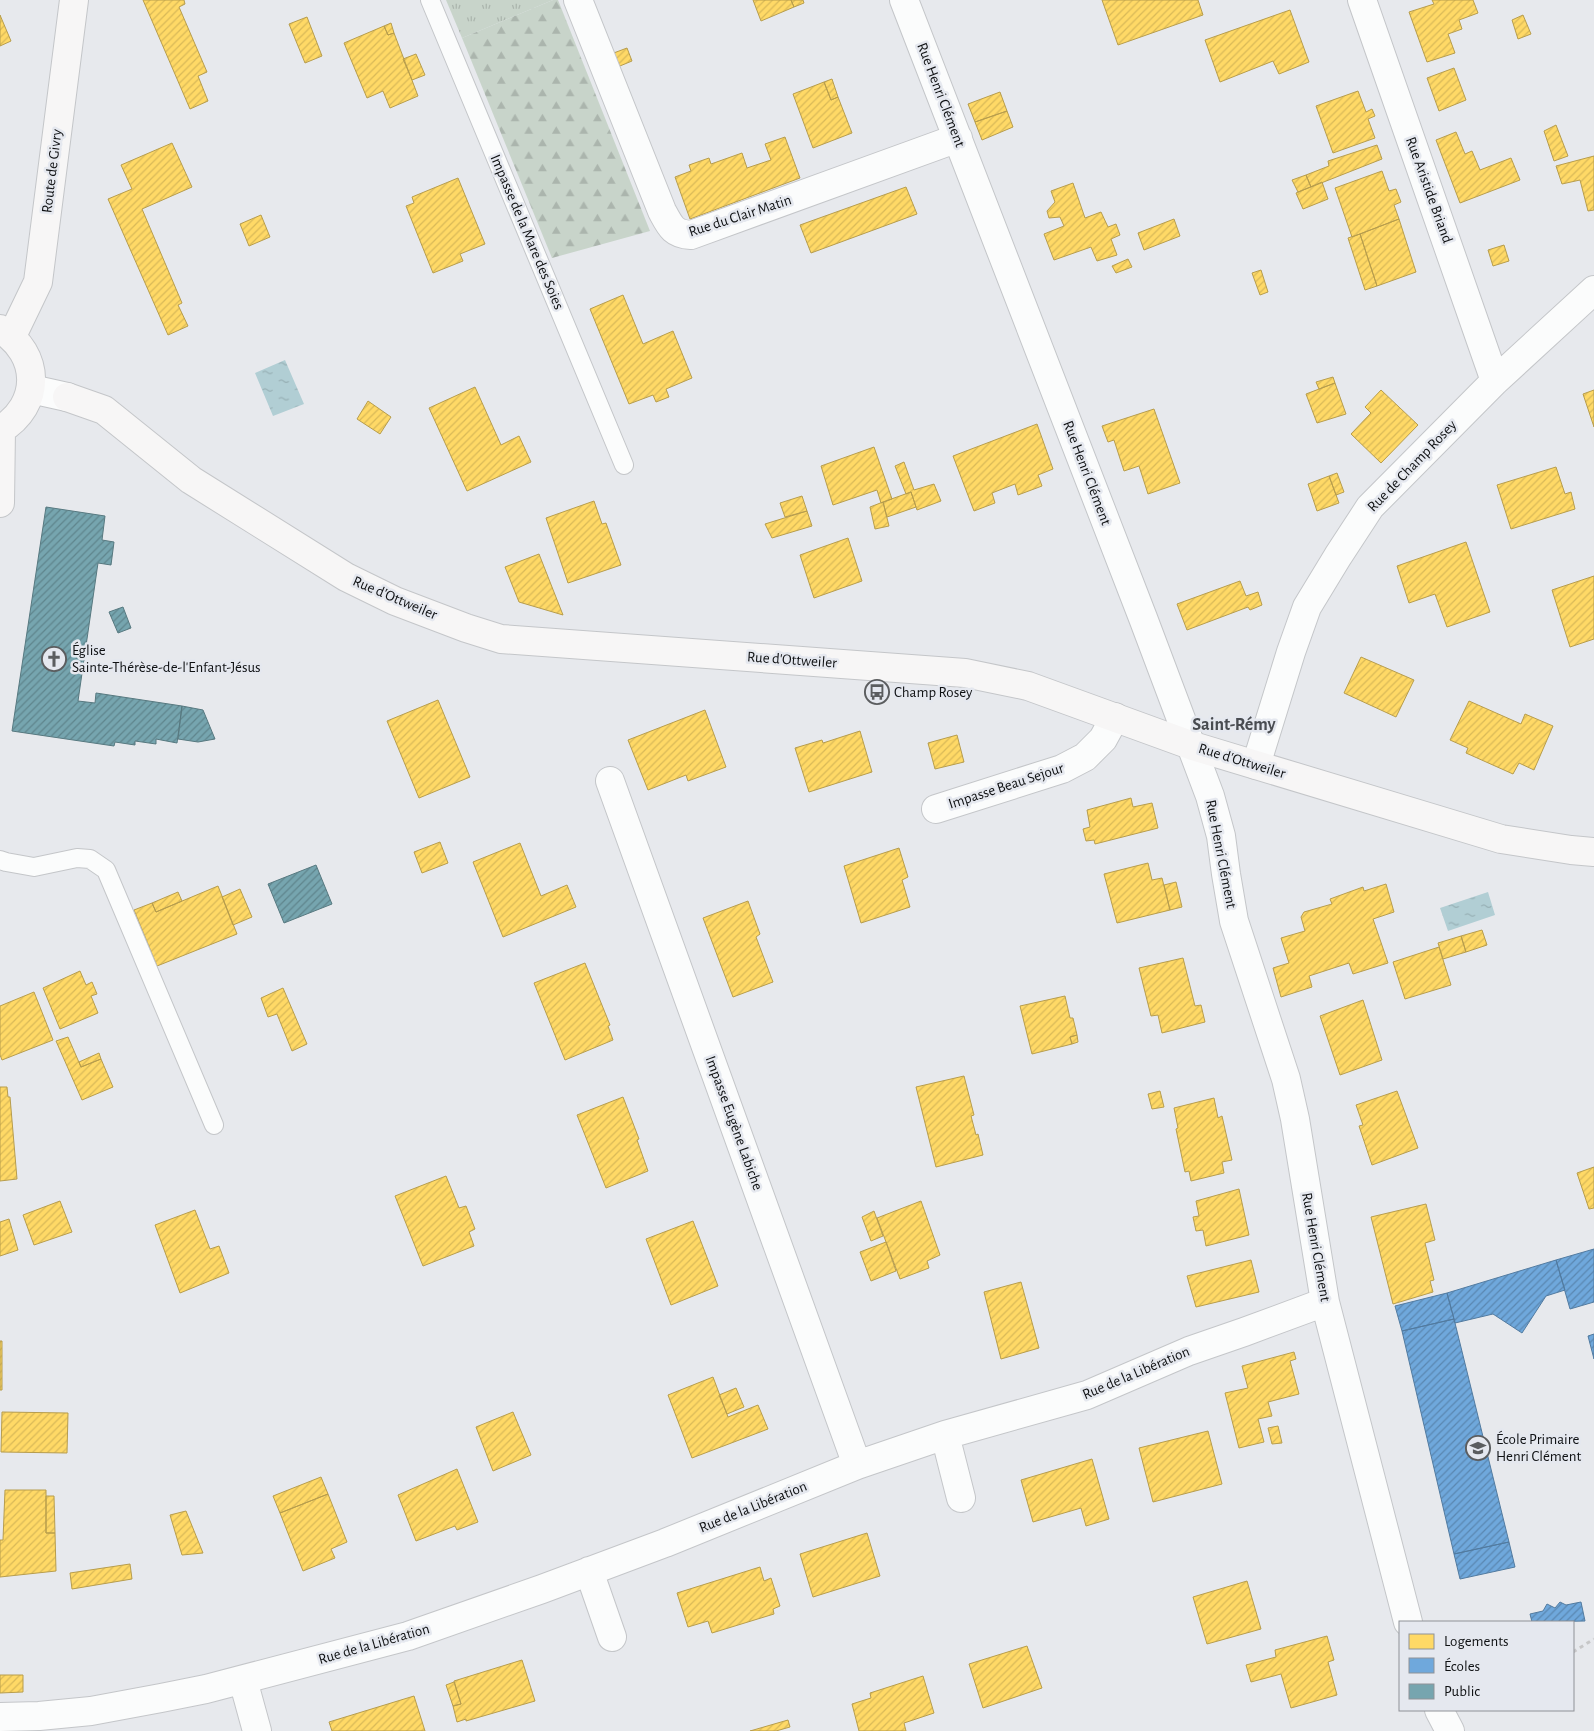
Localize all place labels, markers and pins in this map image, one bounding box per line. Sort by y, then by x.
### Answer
place label: Église Sainte-Thérèse-de-l'Enfant-Jésus [72,641,261,675]
church icon: Église Sainte-Thérèse-de-l'Enfant-Jésus [41,646,67,672]
bus stop icon: Champ Rosey [864,679,890,705]
place label: Champ Rosey [894,685,973,700]
place label: École Primaire Henri Clément [1496,1430,1581,1464]
school or university icon: École Primaire Henri Clément [1465,1435,1491,1461]

